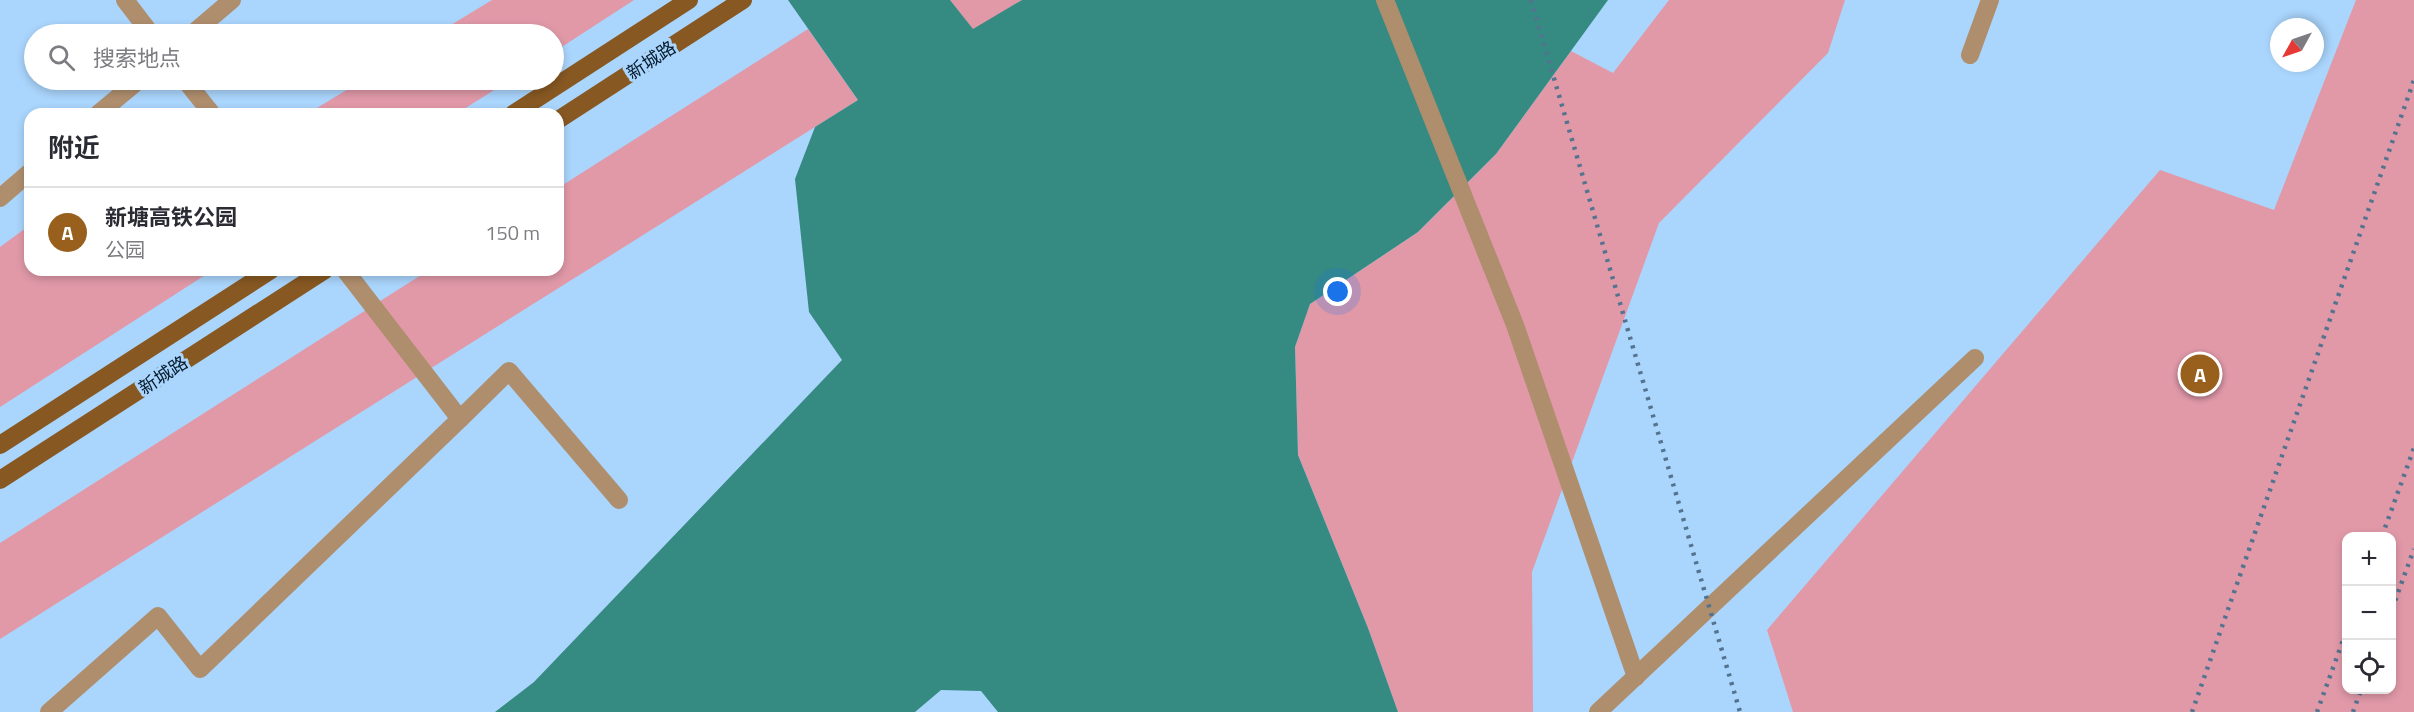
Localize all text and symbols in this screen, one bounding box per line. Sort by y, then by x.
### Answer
north arrow [2270,18,2324,72]
search box [24,24,564,90]
street label: 新城路 [621,34,681,86]
icon: search [45,41,78,74]
text: 搜索地点 [93,41,181,75]
text: 附近 [48,128,100,167]
text: 新塘高铁公园 [105,200,237,234]
text: A [61,217,74,248]
text: 150 m [485,217,540,248]
text: 公园 [105,234,145,265]
your location [1323,277,1352,306]
street label: 新城路 [133,349,193,401]
pin: A [2180,352,2220,397]
map controls [2342,532,2396,694]
button: + [2342,532,2396,586]
button: − [2342,586,2396,640]
button: locate [2342,640,2396,694]

